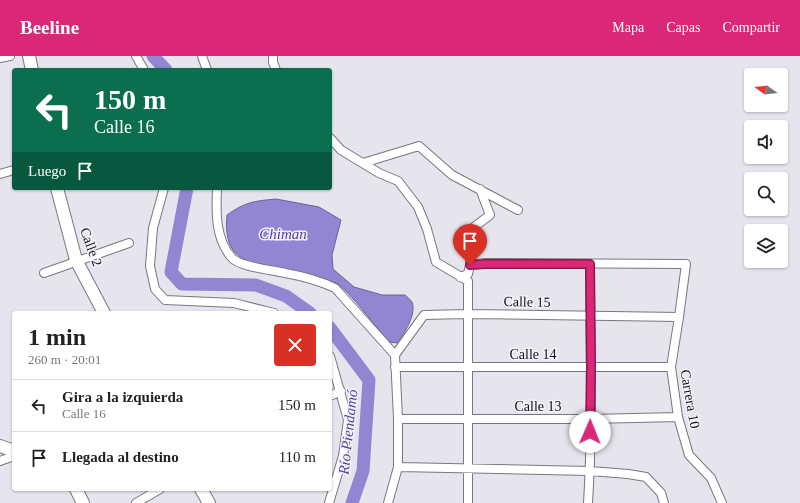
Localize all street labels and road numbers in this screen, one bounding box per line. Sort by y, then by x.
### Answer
street label: Calle 2 [77,226,105,268]
street label: Calle 15 [503,294,551,310]
street label: Calle 14 [509,347,557,362]
street label: Carrera 10 [677,368,703,430]
street label: Calle 13 [514,399,562,414]

